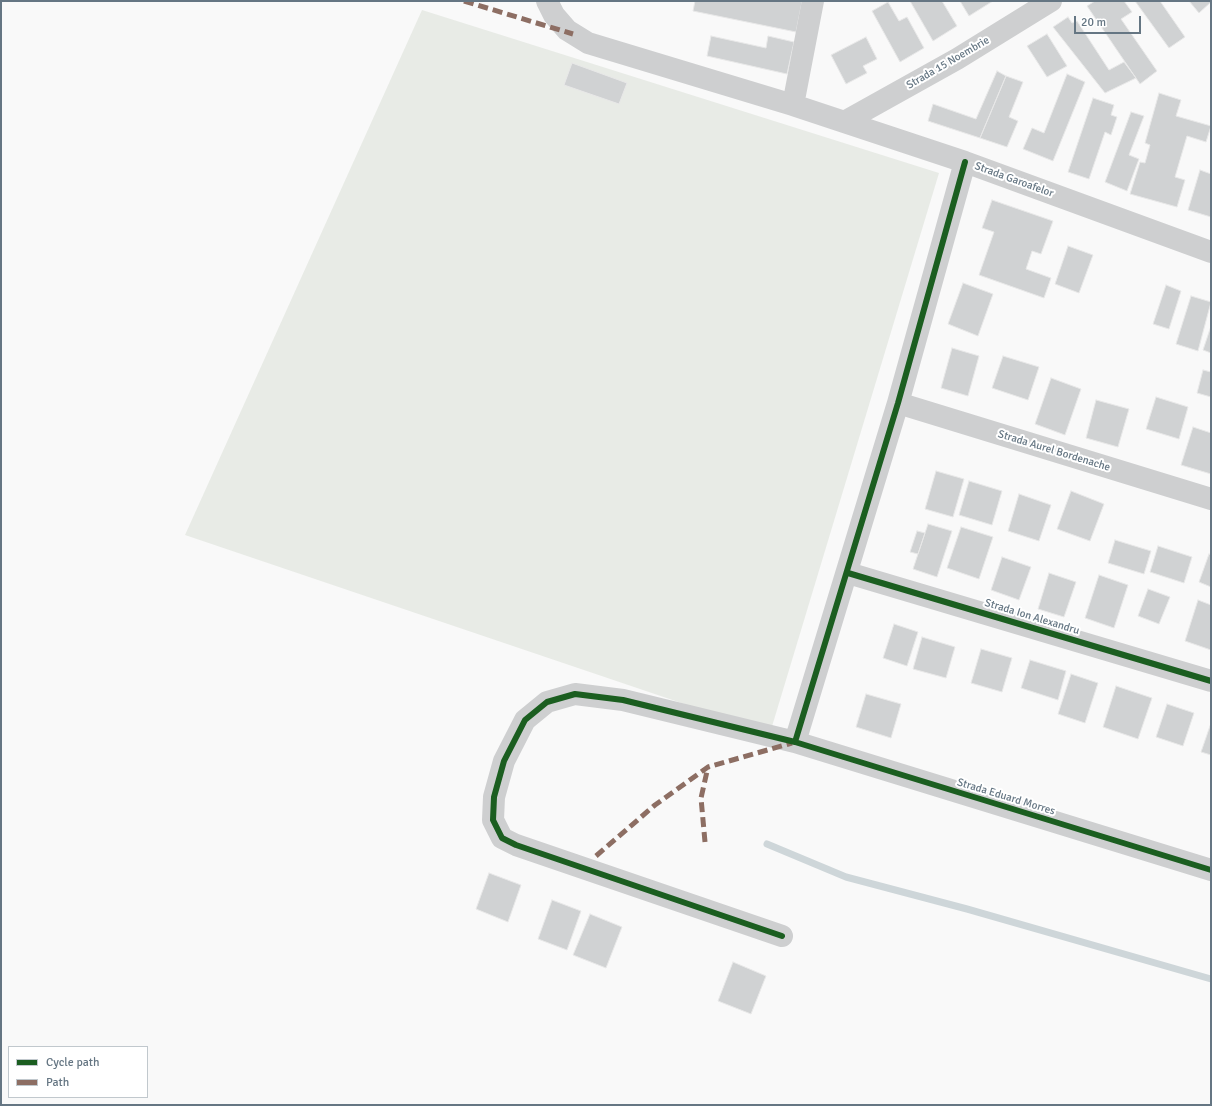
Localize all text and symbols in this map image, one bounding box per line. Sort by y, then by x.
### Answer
scale bar [1076,8,1143,34]
text: 20 m [1081,15,1106,30]
street label: Strada 15 Noembrie [904,34,992,92]
street label: Strada Garoafelor [973,160,1055,200]
street label: Strada Aurel Bordenache [996,428,1112,474]
street label: Strada Ion Alexandru [983,596,1081,638]
street label: Strada Eduard Morres [955,776,1057,818]
legend [8,1046,148,1098]
text: Cycle path [46,1055,99,1070]
text: Path [46,1075,69,1090]

